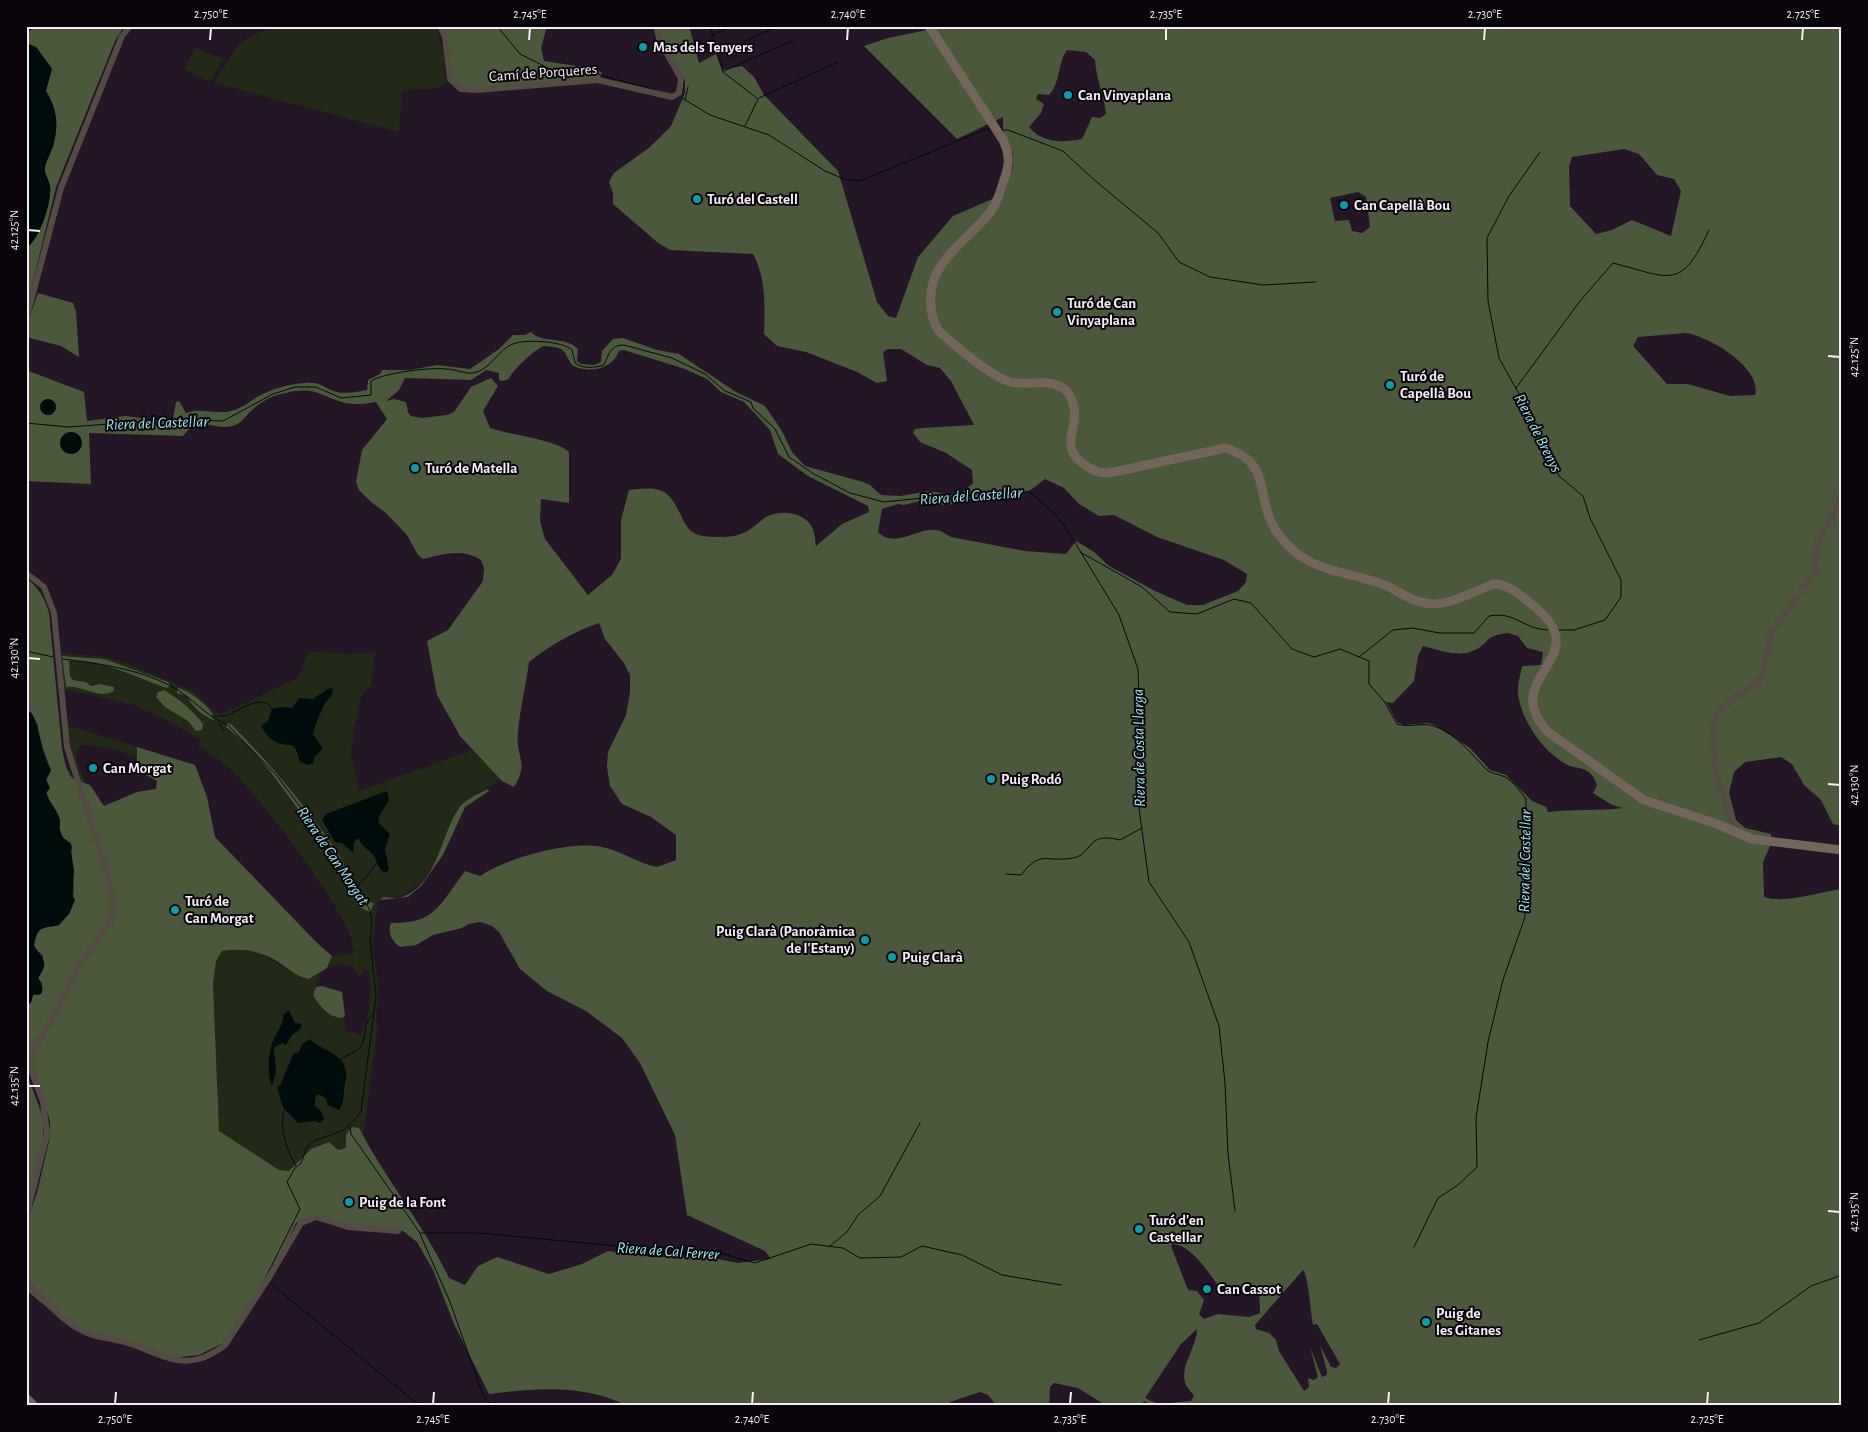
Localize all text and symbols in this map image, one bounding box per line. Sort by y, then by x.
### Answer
text: 2.750°E [194,8,228,20]
text: 2.745°E [513,8,547,20]
text: 2.740°E [831,8,866,20]
text: 2.735°E [1150,8,1182,20]
text: 2.730°E [1468,8,1502,20]
text: 2.725°E [1787,8,1820,20]
place label: Mas dels Tenyers [653,40,753,55]
marker: Mas dels Tenyers [637,41,649,53]
street label: Camí de Porqueres [488,62,598,84]
place label: Can Vinyaplana [1078,88,1171,103]
marker: Can Vinyaplana [1062,89,1074,101]
place label: Turó del Castell [707,192,798,207]
marker: Turó del Castell [691,193,703,205]
place label: Can Capellà Bou [1354,198,1450,213]
marker: Can Capellà Bou [1338,199,1350,211]
text: 42.125°N [8,210,20,250]
place label: Turó de Can Vinyaplana [1067,296,1136,328]
marker: Turó de Can Vinyaplana [1051,306,1063,318]
text: 42.125°N [1848,337,1860,377]
place label: Turó de Capellà Bou [1400,369,1471,401]
marker: Turó de Capellà Bou [1384,379,1396,391]
water label: Riera de Brenys [1511,391,1565,475]
water label: Riera del Castellar [105,413,210,433]
place label: Turó de Matella [425,461,518,476]
marker: Turó de Matella [409,462,421,474]
water label: Riera del Castellar [919,484,1024,508]
text: 42.130°N [8,637,20,679]
water label: Riera de Costa Llarga [1130,689,1148,807]
place label: Can Morgat [103,761,172,776]
marker: Can Morgat [87,762,99,774]
text: 42.130°N [1848,764,1860,806]
place label: Puig Rodó [1001,772,1062,787]
marker: Puig Rodó [985,773,997,785]
water label: Riera de Can Morgat [294,804,372,909]
water label: Riera del Castellar [1516,809,1534,913]
place label: Turó de Can Morgat [185,894,254,926]
marker: Turó de Can Morgat [169,904,181,916]
place label: Puig Clarà (Panoràmica de l'Estany) [716,924,855,956]
marker: Puig Clarà (Panoràmica de l'Estany) [859,934,871,946]
place label: Puig Clarà [902,950,963,965]
marker: Puig Clarà [886,951,898,963]
text: 42.135°N [8,1066,20,1106]
text: 42.135°N [1848,1192,1860,1232]
place label: Puig de la Font [359,1195,446,1210]
marker: Puig de la Font [343,1196,355,1208]
place label: Turó d'en Castellar [1149,1213,1204,1245]
marker: Turó d'en Castellar [1133,1223,1145,1235]
water label: Riera de Cal Ferrer [616,1239,721,1263]
place label: Can Cassot [1217,1282,1281,1297]
marker: Can Cassot [1201,1283,1213,1295]
place label: Puig de les Gitanes [1436,1306,1501,1338]
marker: Puig de les Gitanes [1420,1316,1432,1328]
text: 2.750°E [98,1413,132,1425]
text: 2.745°E [416,1413,450,1425]
text: 2.740°E [735,1413,770,1425]
text: 2.735°E [1054,1413,1086,1425]
text: 2.730°E [1371,1413,1405,1425]
text: 2.725°E [1691,1413,1724,1425]

